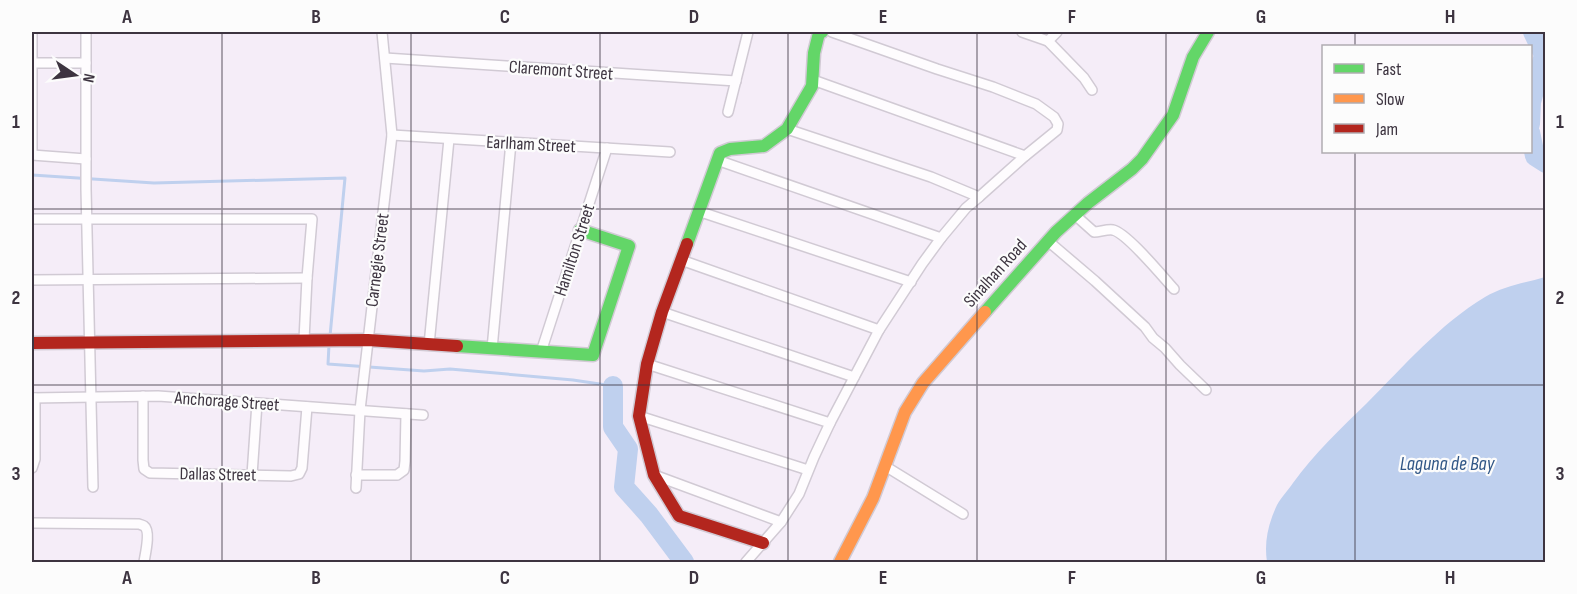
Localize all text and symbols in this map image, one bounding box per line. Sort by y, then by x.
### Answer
text: A [121,5,132,29]
text: B [311,5,321,29]
text: C [500,5,510,29]
text: D [689,5,699,29]
text: E [879,5,887,29]
text: F [1068,5,1076,29]
text: G [1256,5,1266,29]
text: H [1445,5,1455,29]
north arrow [45,45,105,105]
legend [1322,45,1532,153]
street label: Claremont Street [508,56,614,85]
text: Fast [1376,59,1402,80]
text: N [78,72,98,84]
text: Slow [1376,89,1405,110]
text: 1 [12,110,20,134]
text: 1 [1556,110,1564,134]
text: Jam [1375,119,1398,140]
street label: Earlham Street [486,132,577,157]
street label: Hamilton Street [550,201,599,299]
street label: Carnegie Street [361,212,394,308]
street label: Sinalhan Road [959,235,1031,312]
text: 2 [12,286,20,310]
text: 2 [1556,286,1564,310]
street label: Anchorage Street [173,387,281,416]
water label: Laguna de Bay [1400,452,1496,476]
text: 3 [12,462,21,486]
text: 3 [1556,462,1565,486]
street label: Dallas Street [180,463,257,486]
text: A [121,566,132,590]
text: B [311,566,321,590]
text: C [500,566,510,590]
text: D [689,566,699,590]
text: E [879,566,887,590]
text: F [1068,566,1076,590]
text: G [1256,566,1266,590]
text: H [1445,566,1455,590]

